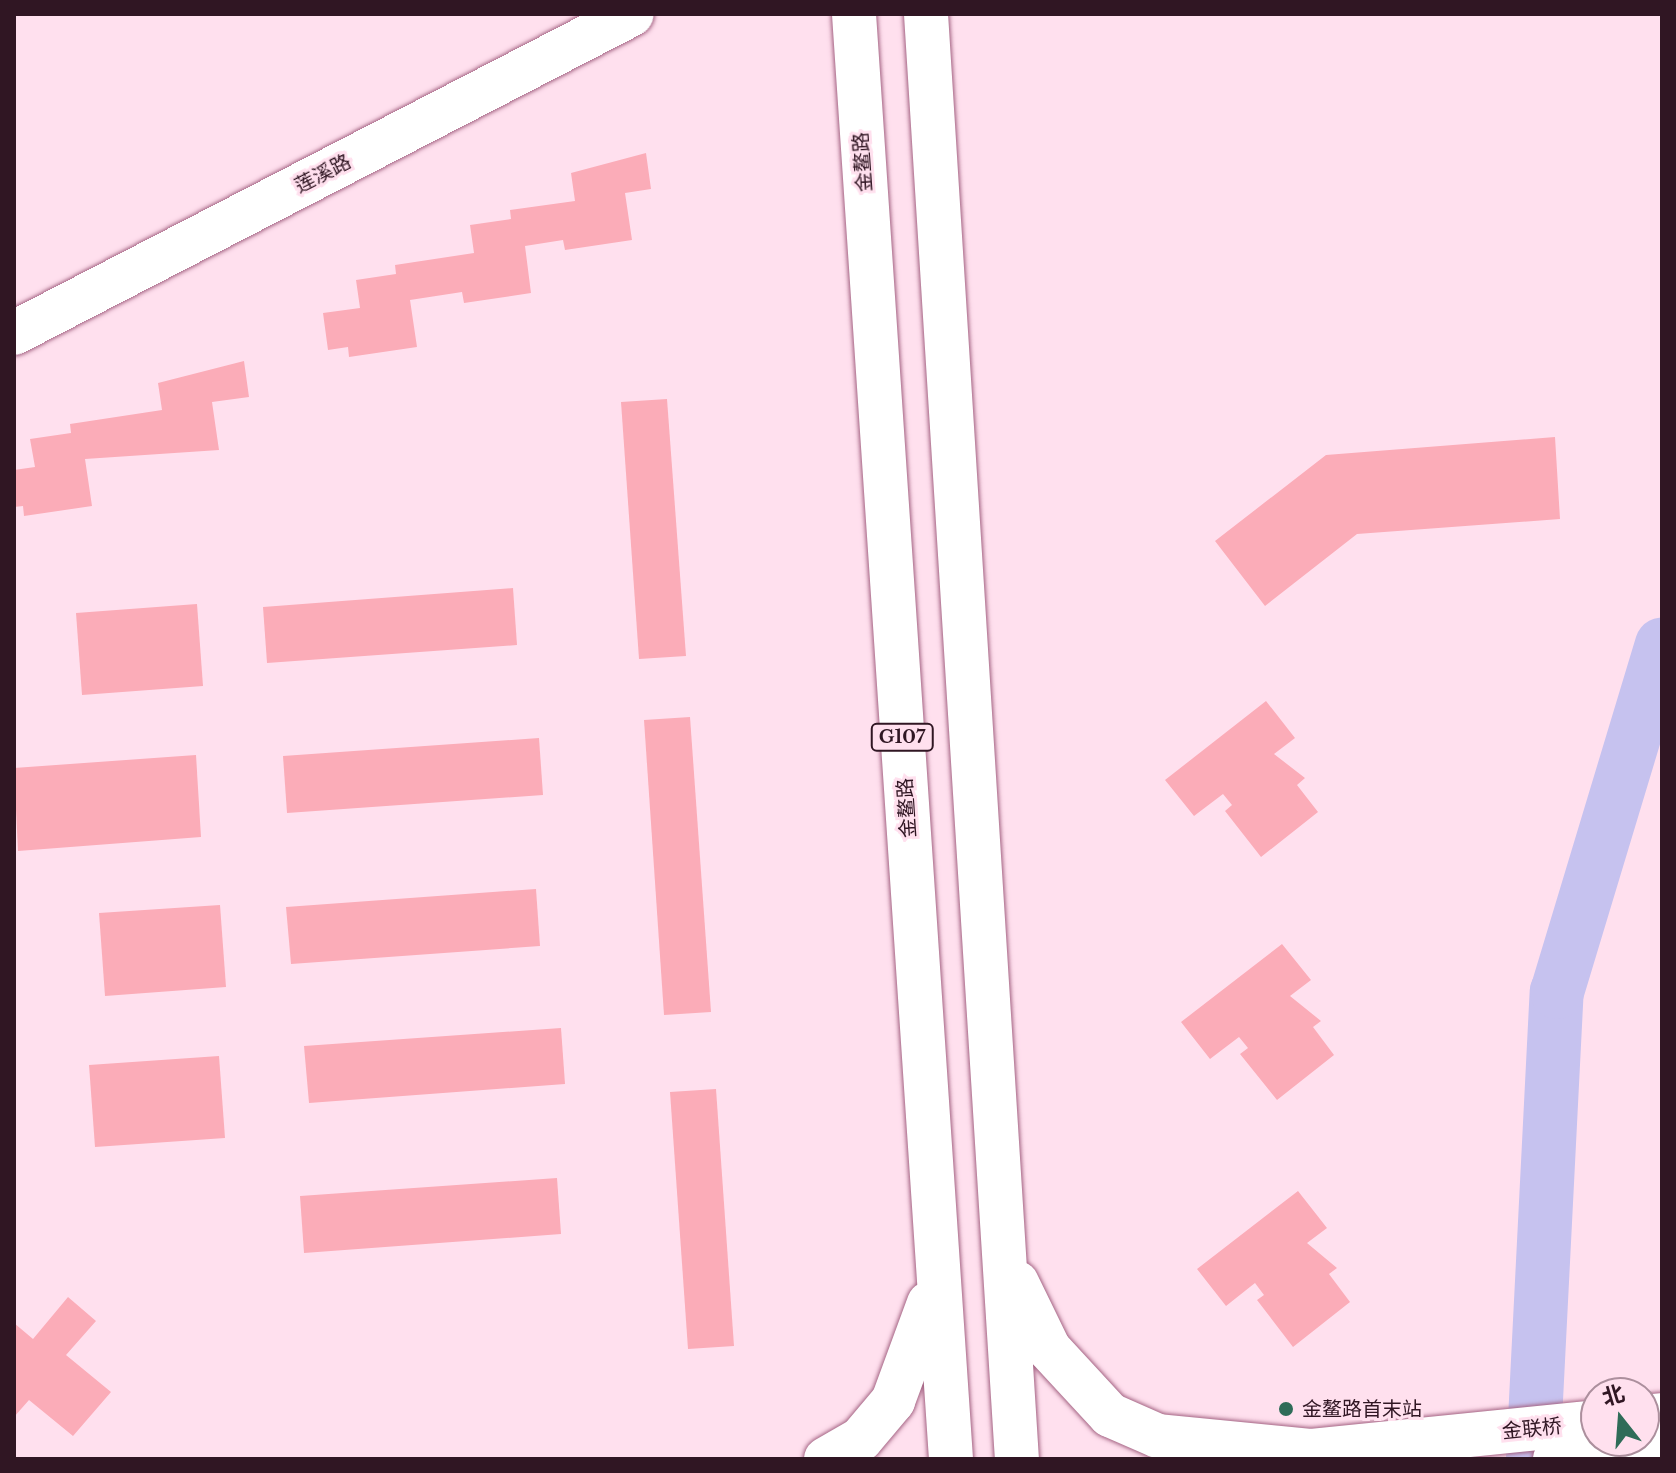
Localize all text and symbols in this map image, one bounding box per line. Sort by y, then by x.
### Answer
street label: 金鳌路 [849,131,877,193]
street label: 莲溪路 [291,150,355,198]
road number: G107 [870,723,934,751]
street label: 金鳌路 [893,777,921,839]
north arrow [1580,1377,1660,1457]
text: 北 [1599,1379,1628,1412]
place label: 金鳌路首末站 [1302,1397,1422,1421]
marker: 金鳌路首末站 [1277,1400,1295,1418]
street label: 金联桥 [1501,1414,1563,1444]

